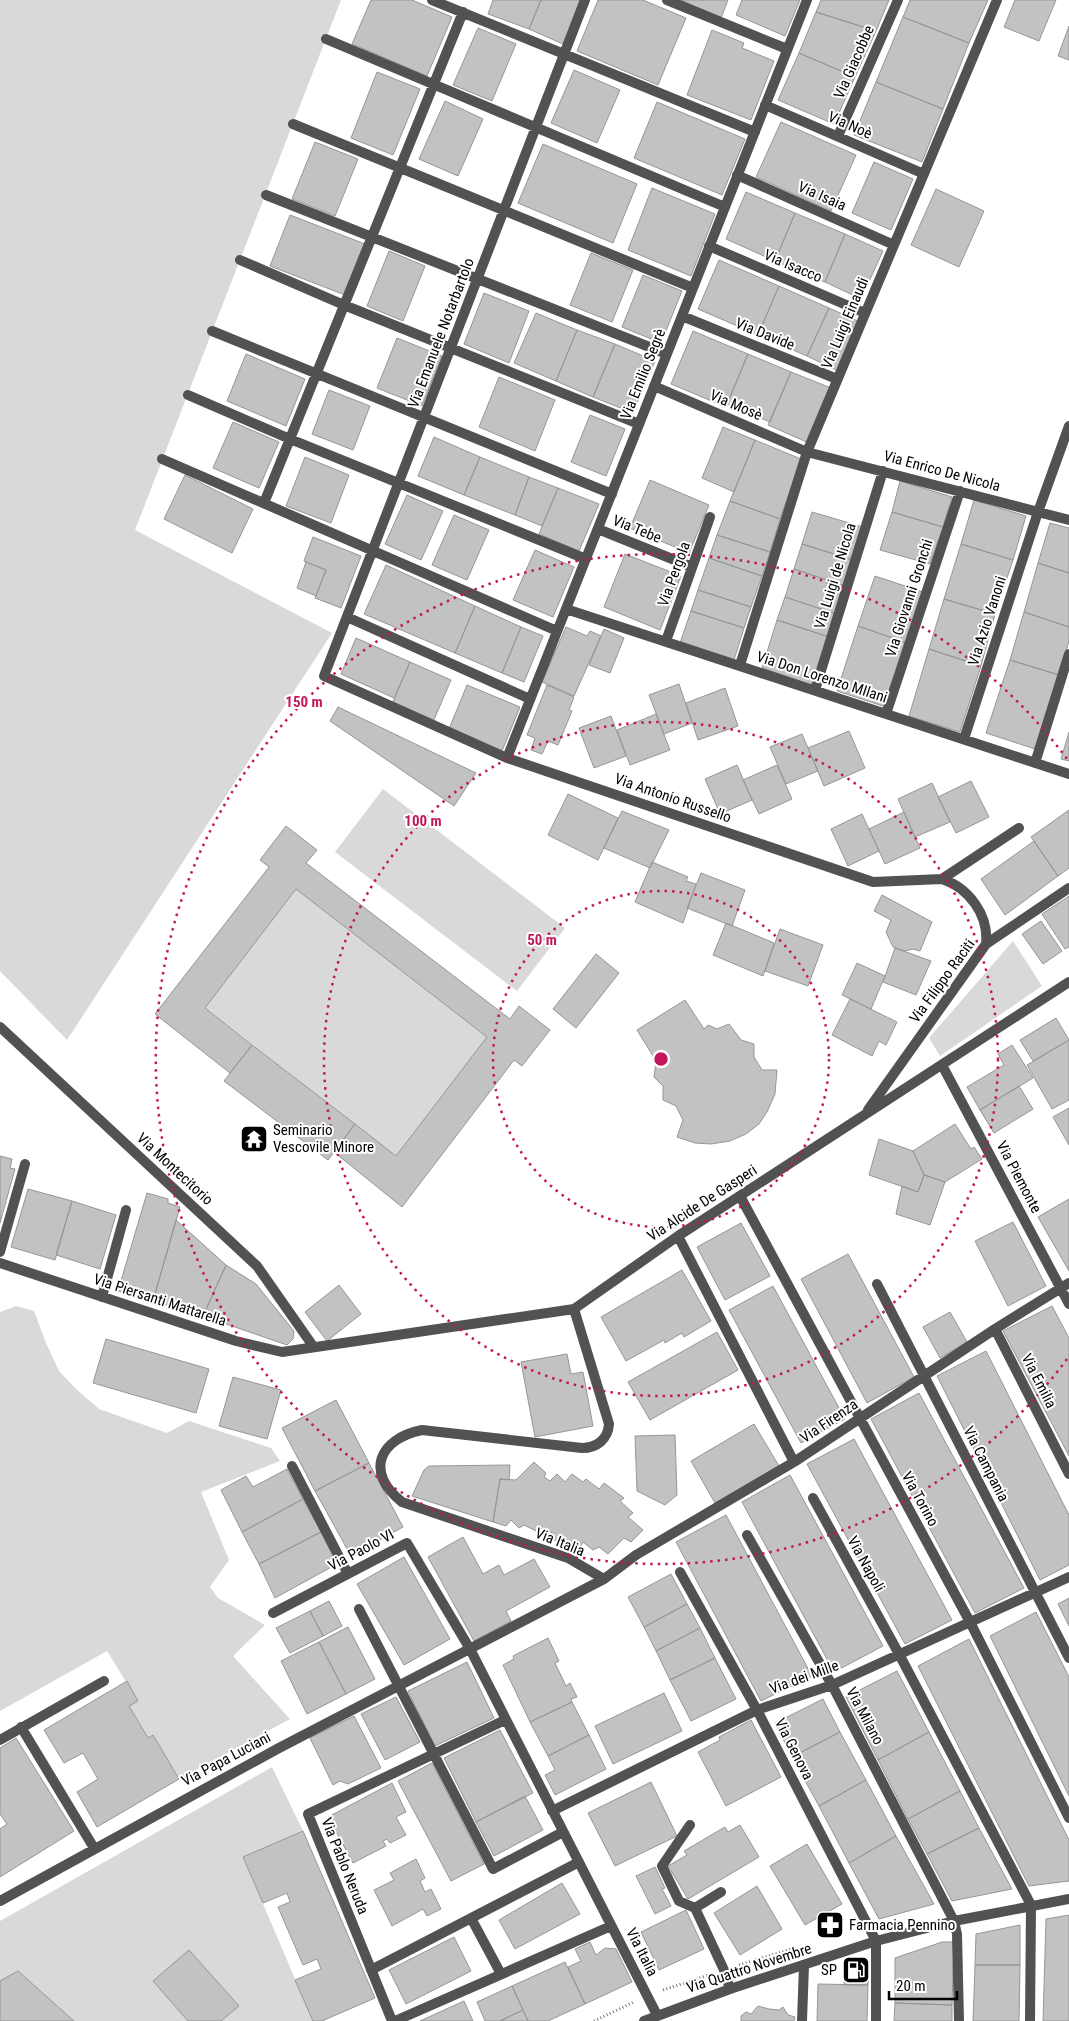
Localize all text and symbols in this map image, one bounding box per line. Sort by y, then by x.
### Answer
street label: Via Giacobbe [830,23,878,101]
street label: Via Noè [825,107,875,143]
street label: Via Isaia [795,177,849,215]
street label: Via Isacco [761,246,825,286]
street label: Via Emanuele Notarbartolo [404,255,478,411]
street label: Via Luigi Einaudi [818,274,872,372]
street label: Via Davide [733,314,797,354]
street label: Via Emilio Segrè [617,326,669,422]
street label: Via Mosè [707,386,765,424]
street label: Via Enrico De Nicola [882,447,1002,495]
street label: Via Tebe [610,511,664,547]
street label: Via Luigi de Nicola [810,521,860,631]
street label: Via Giovanni Gronchi [881,537,937,659]
street label: Via Pergola [654,539,694,609]
street label: Via Azio Vanoni [964,574,1010,668]
street label: Via Don Lorenzo MIlani [754,647,890,707]
text: 150 m [285,693,323,711]
street label: Via Antonio Russello [612,770,734,826]
text: 100 m [404,812,442,830]
text: 50 m [527,931,557,949]
street label: Via Filippo Raciti [906,936,978,1026]
centre of rings [652,1050,670,1068]
place label: Seminario Vescovile Minore [273,1121,374,1156]
temple icon: Seminario Vescovile Minore [239,1124,269,1154]
street label: Via Montecitorio [133,1129,217,1209]
street label: Via Piemonte [993,1138,1045,1216]
street label: Via Alcide De Gasperi [644,1161,760,1245]
street label: Via Piersanti Mattarella [91,1270,229,1330]
street label: Via Emilia [1018,1351,1060,1411]
street label: Via Firenza [797,1395,861,1447]
street label: Via Campania [959,1423,1013,1505]
street label: Via Torino [898,1469,942,1529]
street label: Via Italia [533,1524,587,1560]
street label: Via Paolo VI [325,1525,397,1575]
street label: Via Napoli [843,1533,889,1595]
street label: Via dei Mille [767,1656,841,1698]
street label: Via Milano [842,1684,888,1748]
street label: Via Genova [771,1715,817,1783]
street label: Via Papa Luciani [178,1728,274,1790]
street label: Via Pablo Neruda [317,1815,373,1917]
pharmacy icon: Farmacia Pennino [815,1910,845,1940]
place label: Farmacia Pennino [849,1916,955,1934]
street label: Via Italia [622,1925,662,1979]
street label: Via Quattro Novembre [684,1939,814,1997]
fuel station icon: SP [841,1955,871,1985]
place label: SP [821,1961,837,1979]
scale bar [889,1968,956,2000]
text: 20 m [896,1977,926,1995]

